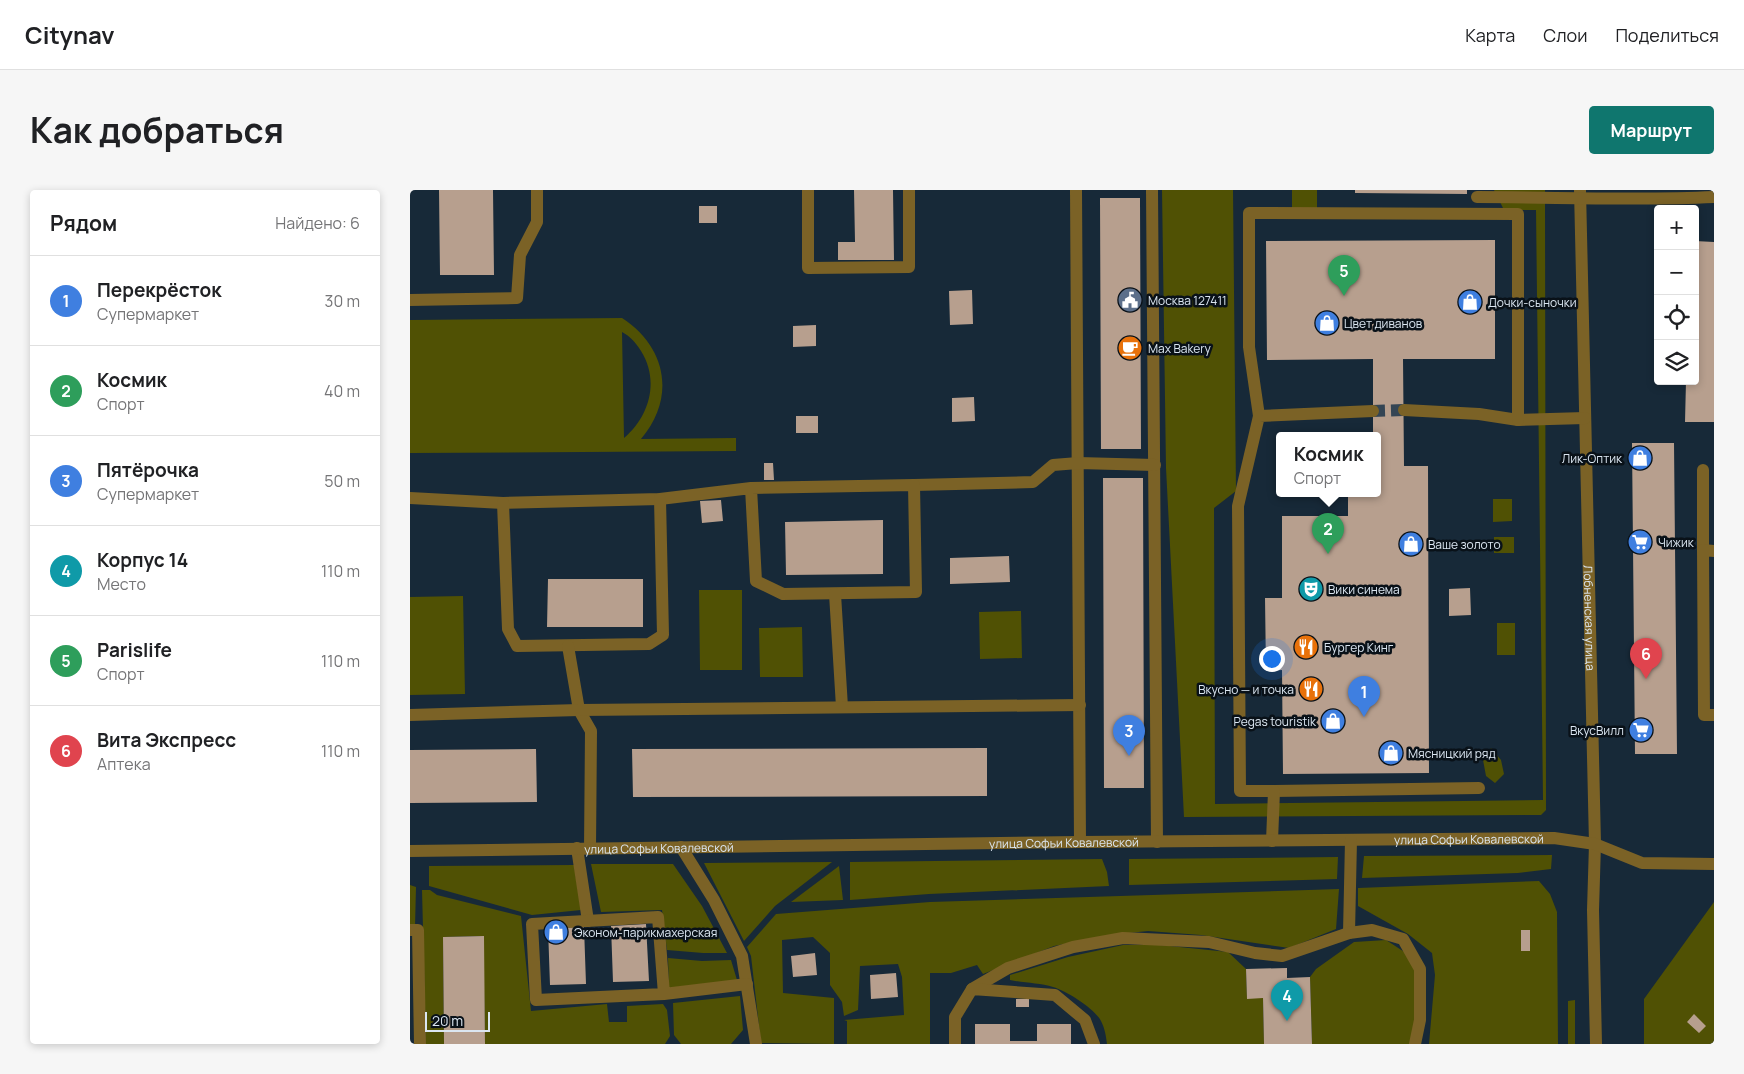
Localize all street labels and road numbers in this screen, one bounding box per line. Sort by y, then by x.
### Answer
street label: Лобненская улица [1580,565,1600,671]
street label: улица Софьи Ковалевской [1394,830,1544,848]
street label: улица Софьи Ковалевской [989,833,1139,852]
street label: улица Софьи Ковалевской [584,838,734,857]

